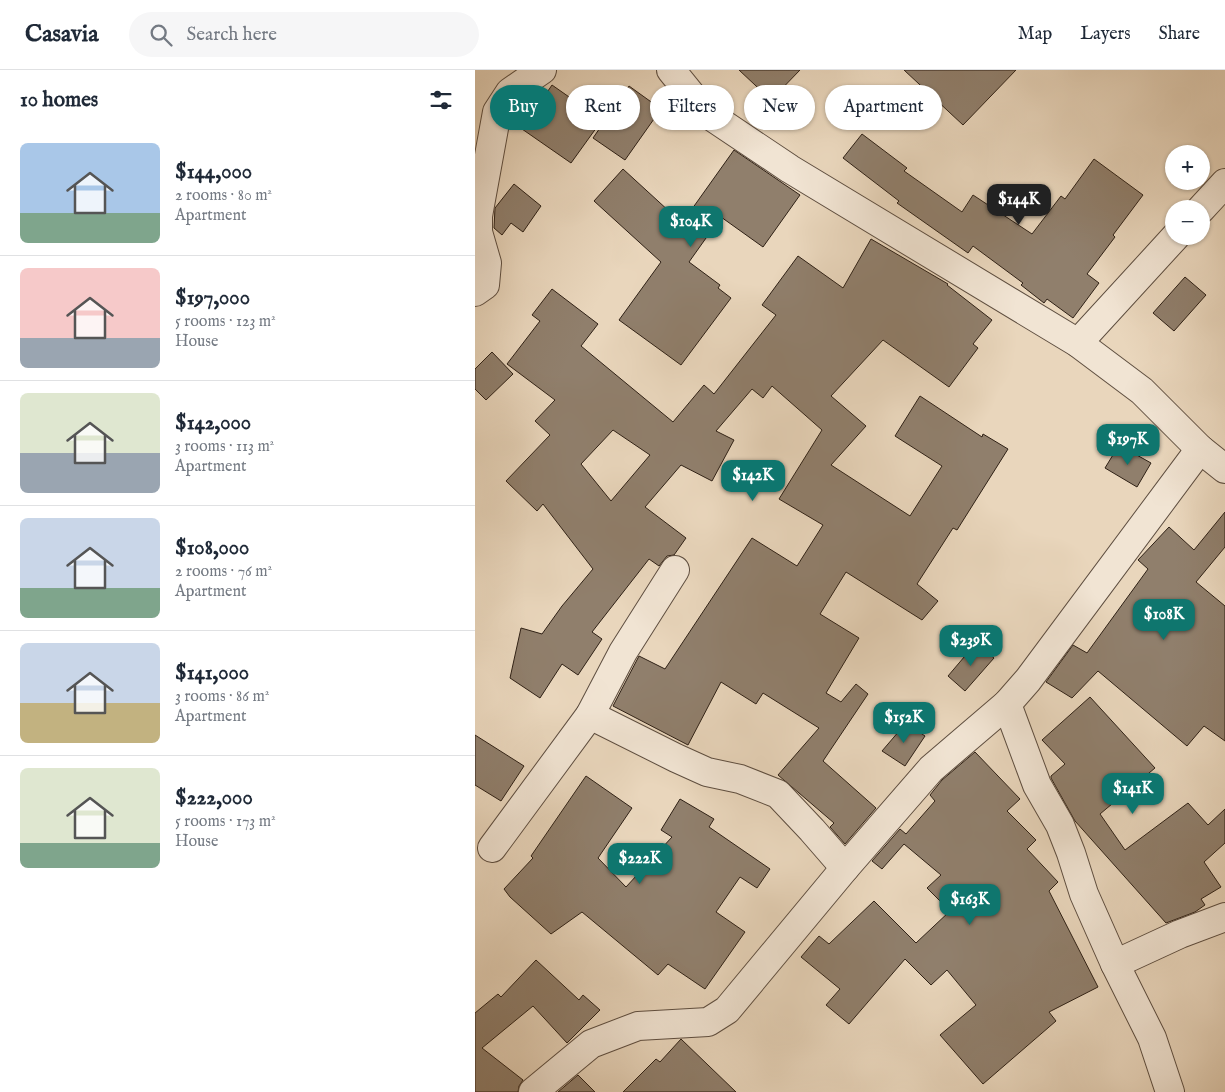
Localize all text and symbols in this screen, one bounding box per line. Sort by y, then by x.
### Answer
search box [129,12,479,57]
text: Casavia [25,19,99,50]
icon: search [147,21,175,49]
text: Search here [187,23,277,47]
text: Map [1018,23,1052,46]
text: Layers [1080,23,1131,46]
text: Share [1159,23,1200,46]
chip: Buy [490,85,556,130]
chip: Rent [566,85,640,130]
chip: Filters [650,85,734,130]
chip: New [744,85,815,130]
chip: Apartment [825,85,942,130]
icon: filters [427,86,455,114]
text: 10 homes [20,87,98,114]
map controls [1165,145,1210,245]
button: + [1165,145,1210,190]
text: $144,000 [175,159,252,186]
icon: home [60,163,120,223]
pin: $144K [984,184,1054,226]
text: 2 rooms · 80 m² [175,186,272,206]
text: $144K [998,190,1040,210]
button: − [1165,200,1210,245]
text: Apartment [175,206,246,226]
pin: $104K [656,206,726,248]
text: $104K [670,212,712,232]
text: $197,000 [175,285,250,312]
icon: home [60,288,120,348]
text: 5 rooms · 123 m² [175,312,276,332]
text: House [175,332,218,352]
text: $142,000 [175,410,251,437]
icon: home [60,413,120,473]
pin: $197K [1093,424,1163,466]
text: $197K [1108,430,1148,450]
text: 3 rooms · 113 m² [175,437,274,457]
text: Apartment [175,457,246,477]
pin: $142K [718,460,788,502]
text: $142K [732,466,774,486]
text: $108,000 [175,535,249,562]
icon: home [60,538,120,598]
text: 2 rooms · 76 m² [175,562,272,582]
text: Apartment [175,582,246,602]
pin: $108K [1129,598,1199,641]
text: $108K [1144,605,1184,625]
pin: $239K [936,624,1006,667]
text: $239K [951,631,991,651]
text: $141,000 [175,660,249,687]
icon: home [60,663,120,723]
text: 3 rooms · 86 m² [175,687,269,707]
pin: $152K [869,702,939,744]
text: Apartment [175,707,246,727]
text: $152K [884,708,924,728]
pin: $141K [1098,772,1168,815]
text: $141K [1113,779,1153,799]
text: $222,000 [175,785,253,812]
icon: home [60,788,120,848]
text: 5 rooms · 173 m² [175,812,276,832]
text: House [175,832,218,852]
pin: $222K [605,842,675,885]
text: $222K [619,849,661,869]
pin: $163K [935,884,1005,926]
text: $163K [950,890,990,910]

